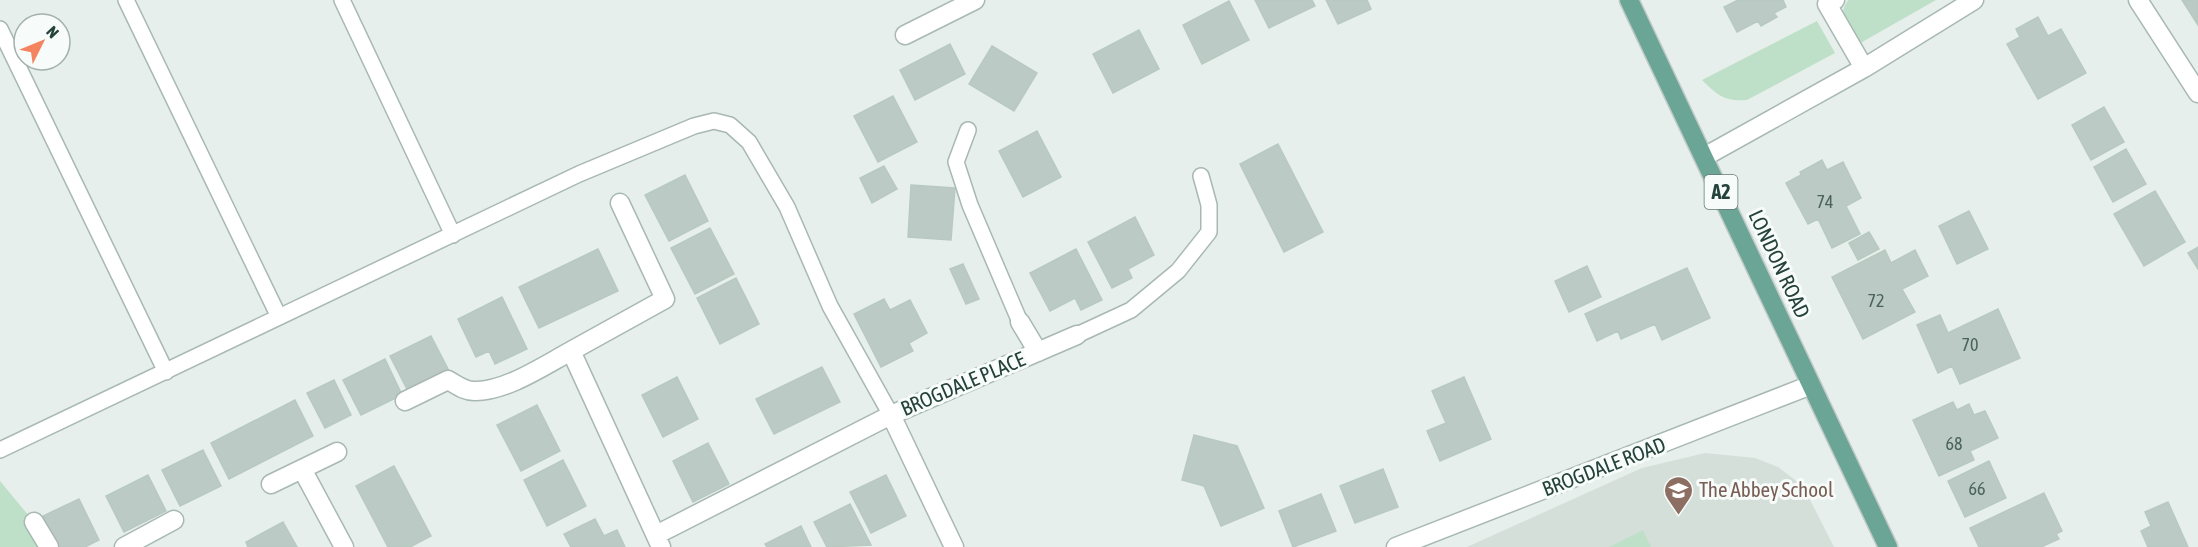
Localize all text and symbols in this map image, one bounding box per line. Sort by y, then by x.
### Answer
north arrow [12,12,72,72]
text: N [43,22,63,41]
road number: A2 [1704,175,1738,209]
house number: 74 [1817,191,1833,212]
street label: LONDON ROAD [1744,206,1815,321]
house number: 72 [1868,290,1884,311]
house number: 70 [1962,334,1978,355]
street label: BROGDALE PLACE [897,346,1028,420]
street label: BROGDALE ROAD [1539,432,1669,501]
house number: 68 [1946,433,1962,454]
school or university icon: The Abbey School [1662,474,1694,516]
place label: The Abbey School [1699,477,1834,501]
house number: 66 [1969,478,1985,499]

